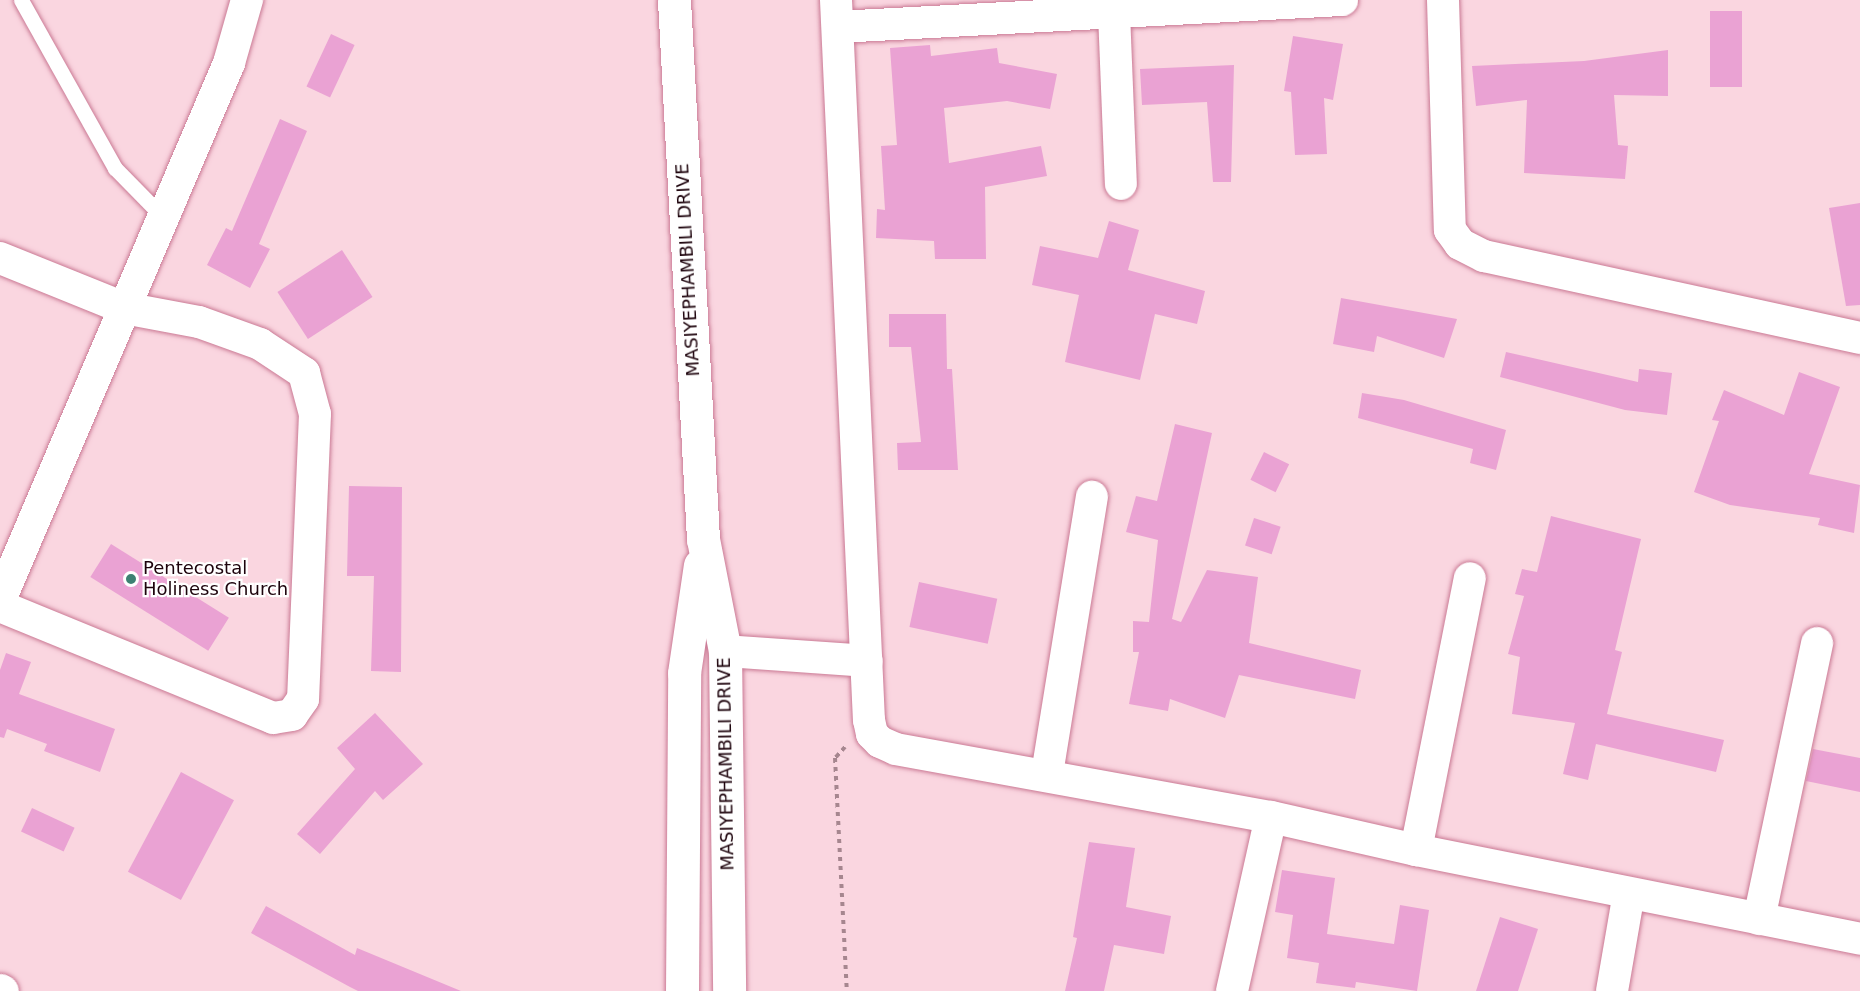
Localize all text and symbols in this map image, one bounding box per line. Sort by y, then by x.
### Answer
street label: MASIYEPHAMBILI DRIVE [672,163,704,377]
place label: Pentecostal Holiness Church [143,558,288,600]
marker: Pentecostal Holiness Church [124,572,138,586]
street label: MASIYEPHAMBILI DRIVE [713,657,739,871]

